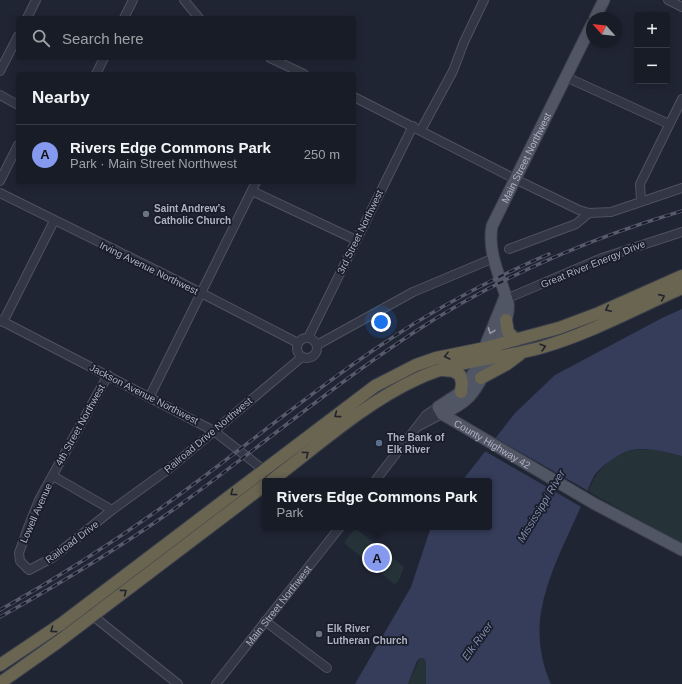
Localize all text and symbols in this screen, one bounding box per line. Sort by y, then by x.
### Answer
north arrow [586,12,622,48]
map controls [634,12,670,84]
button: + [634,12,670,48]
search box [16,16,356,60]
icon: search [30,27,52,49]
text: Search here [62,30,144,47]
button: − [634,48,670,84]
text: Nearby [32,88,90,107]
street label: Main Street Northwest [499,111,553,205]
text: Rivers Edge Commons Park [70,139,271,156]
text: A [40,147,50,162]
text: 250 m [304,147,340,162]
text: Park · Main Street Northwest [70,156,237,171]
street label: 3rd Street Northwest [335,188,385,276]
place label: Saint Andrew’s Catholic Church [154,203,231,226]
marker: Saint Andrew’s Catholic Church [141,209,151,219]
street label: Great River Energy Drive [539,238,647,290]
street label: Irving Avenue Northwest [98,239,200,297]
one-way arrow [658,294,666,302]
one-way arrow [604,304,612,312]
your location [371,312,391,332]
one-way arrow [488,327,496,334]
one-way arrow [539,343,546,352]
one-way arrow [444,351,450,359]
street label: Jackson Avenue Northwest [88,362,200,426]
street label: 4th Street Northwest [53,382,107,468]
street label: Railroad Drive Northwest [162,395,254,475]
one-way arrow [334,410,341,417]
street label: County Highway 42 [452,417,533,471]
place label: The Bank of Elk River [387,432,445,455]
marker: The Bank of Elk River [374,438,384,448]
one-way arrow [301,452,308,459]
water label: Mississippi River [515,467,568,544]
popup [262,478,492,530]
street label: Lowell Avenue [18,481,54,545]
text: Rivers Edge Commons Park [277,488,477,505]
one-way arrow [230,489,237,496]
text: Park [277,505,303,520]
street label: Railroad Drive [43,518,101,565]
pin: A [364,543,390,573]
street label: Main Street Northwest [243,563,313,648]
one-way arrow [119,590,126,597]
water label: Elk River [459,619,496,662]
place label: Elk River Lutheran Church [327,623,408,646]
one-way arrow [50,625,57,632]
marker: Elk River Lutheran Church [314,629,324,639]

